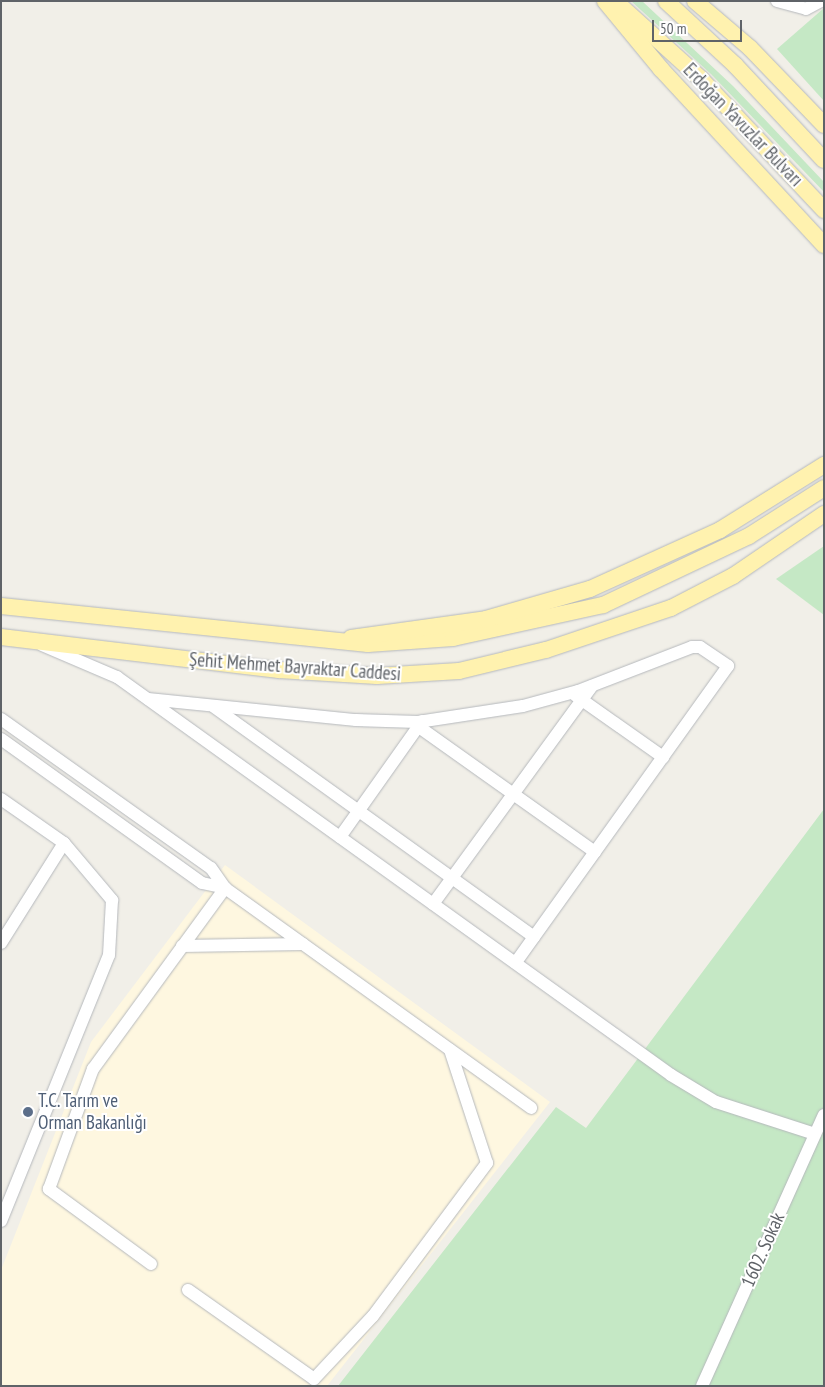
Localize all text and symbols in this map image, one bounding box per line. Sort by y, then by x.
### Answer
scale bar [655,10,745,42]
text: 50 m [660,19,686,38]
street label: Erdoğan Yavuzlar Bulvarı [678,59,808,191]
street label: Şehit Mehmet Bayraktar Caddesi [188,648,402,686]
place label: T.C. Tarım ve Orman Bakanlığı [38,1090,147,1134]
marker: T.C. Tarım ve Orman Bakanlığı [22,1106,34,1118]
street label: 1602. Sokak [736,1209,790,1291]

